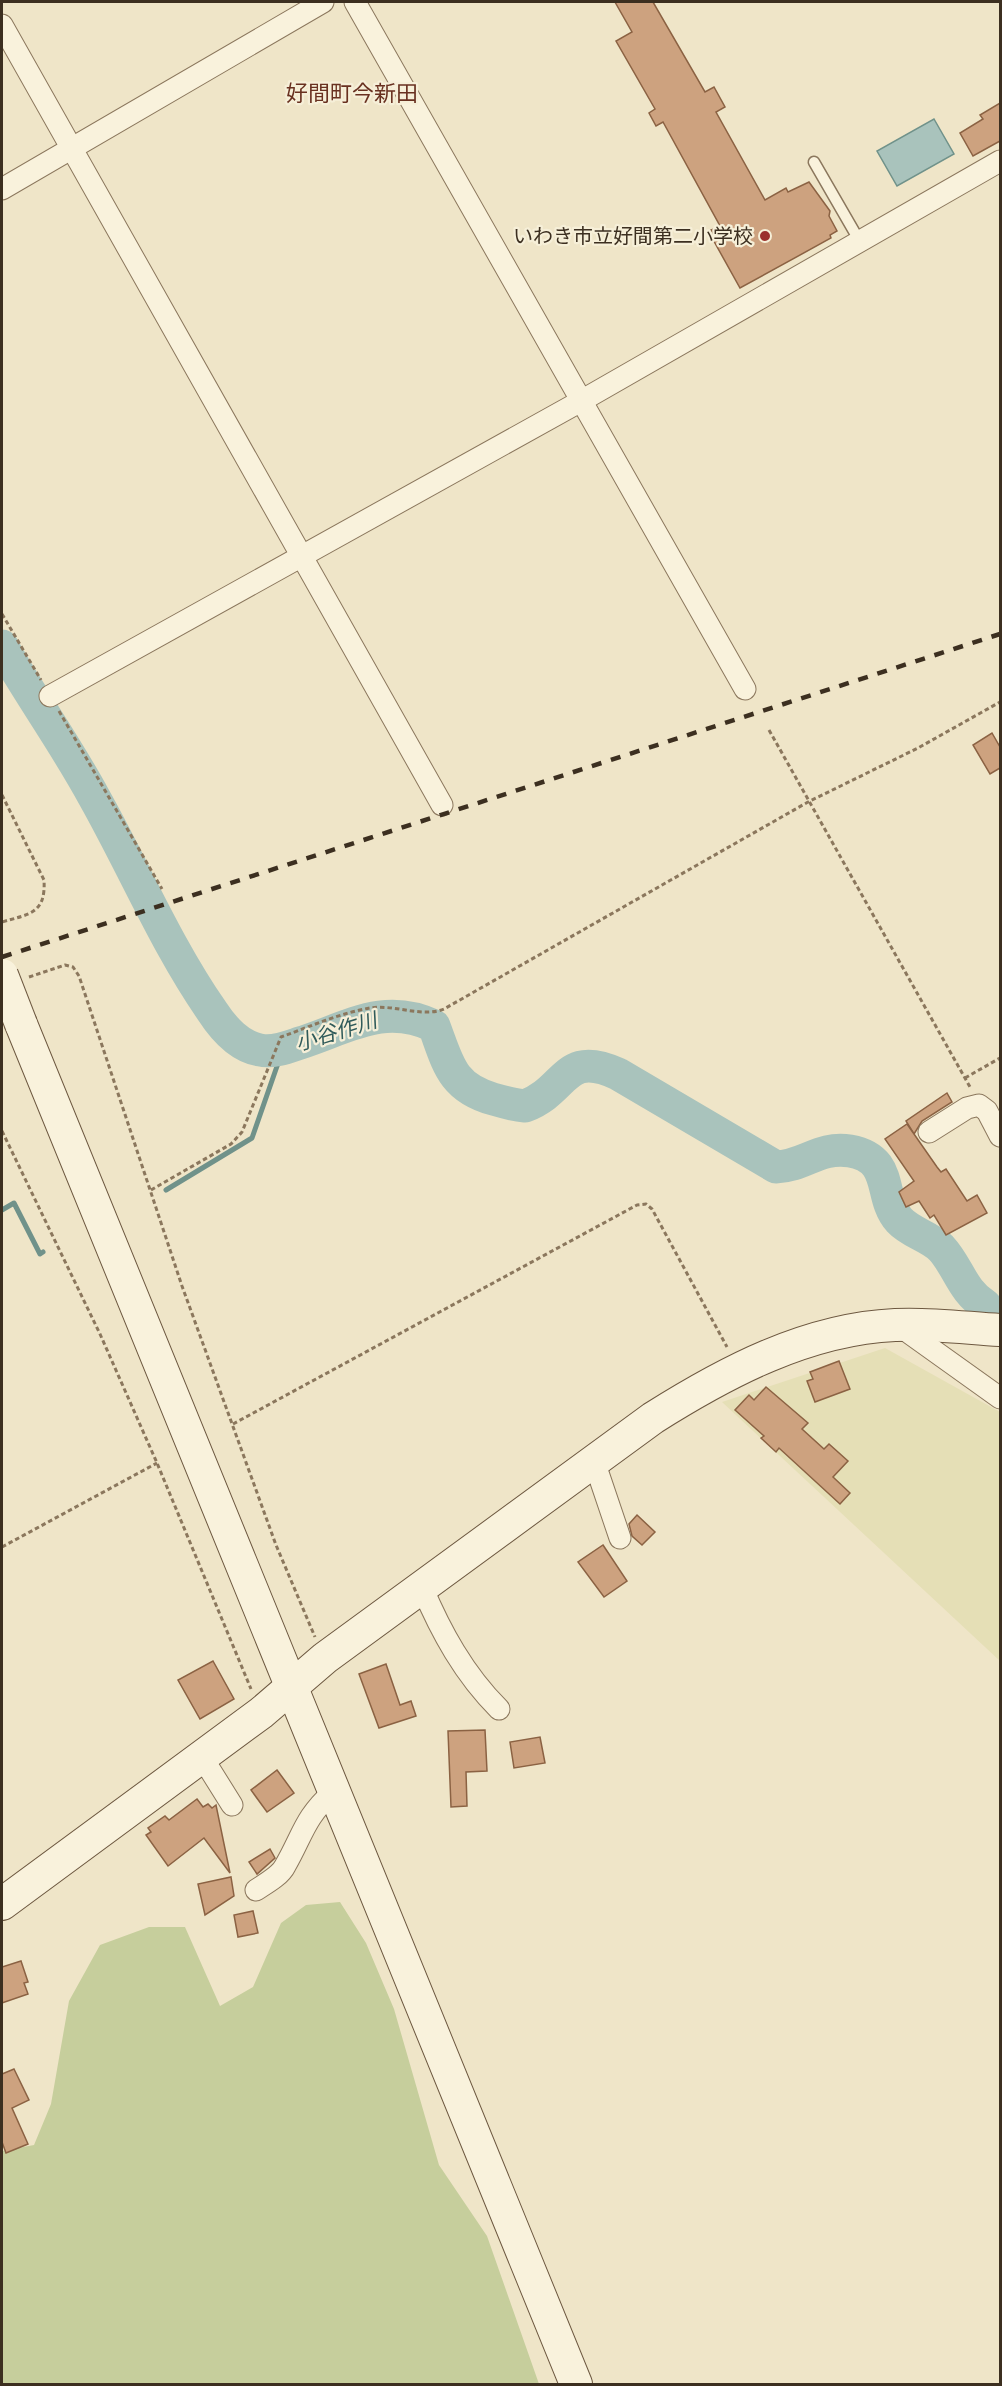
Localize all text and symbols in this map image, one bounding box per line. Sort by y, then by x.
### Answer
district label: 好間町今新田 [286,77,418,107]
place label: いわき市立好間第二小学校 [513,222,753,249]
marker: いわき市立好間第二小学校 [758,229,772,243]
water label: 小谷作川 [291,1005,382,1057]

